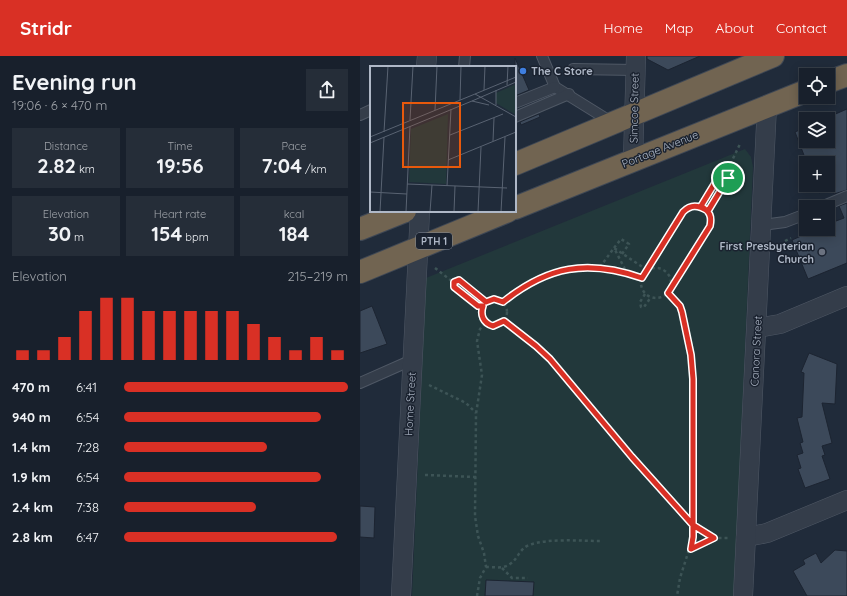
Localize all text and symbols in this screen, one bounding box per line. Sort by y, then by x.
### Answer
text: Stridr [20,16,72,40]
text: Home [604,19,643,37]
text: Map [665,19,693,37]
text: About [715,19,754,37]
text: Contact [776,19,827,37]
place label: The C Store [531,64,593,78]
inset map [370,66,516,212]
marker: The C Store [518,66,528,76]
text: Evening run [12,68,137,96]
map controls [799,68,835,236]
button: locate [799,68,835,104]
button: share [306,69,348,111]
street label: Simcoe Street [626,73,642,143]
text: 19:06 · 6 × 470 m [12,97,107,113]
button: layers [799,112,835,148]
street label: Portage Avenue [620,127,700,171]
text: Distance [44,139,88,153]
text: Time [167,139,193,153]
text: Pace [281,139,307,153]
text: 2.82 [37,153,76,178]
text: 19:56 [156,153,204,178]
text: 7:04 [261,153,302,178]
button: + [799,156,835,192]
pin [711,161,745,195]
text: km [76,162,95,176]
text: /km [302,162,327,176]
icon: arrive [717,167,739,189]
button: − [799,200,835,236]
text: Elevation [43,207,89,221]
text: Heart rate [154,207,206,221]
text: kcal [284,207,304,221]
text: 30 [48,221,71,246]
text: 154 [151,221,182,246]
text: 184 [279,221,309,246]
text: m [71,230,84,244]
text: bpm [182,230,209,244]
road number: PTH 1 [416,233,452,249]
place label: First Presbyterian Church [719,239,814,266]
marker: First Presbyterian Church [817,247,827,257]
text: Elevation [12,268,67,284]
text: 215–219 m [288,268,348,284]
street label: Canora Street [747,315,765,387]
street label: Home Street [401,371,419,436]
text: 470 m [12,379,50,395]
text: 6:41 [76,379,97,395]
text: 940 m [12,409,51,425]
text: 6:54 [76,409,99,425]
text: 1.4 km [12,439,51,455]
text: 7:28 [76,439,99,455]
text: 1.9 km [12,469,51,485]
text: 6:54 [76,469,99,485]
text: 2.4 km [12,499,53,515]
text: 7:38 [76,499,99,515]
text: 2.8 km [12,529,53,545]
text: 6:47 [76,529,99,545]

